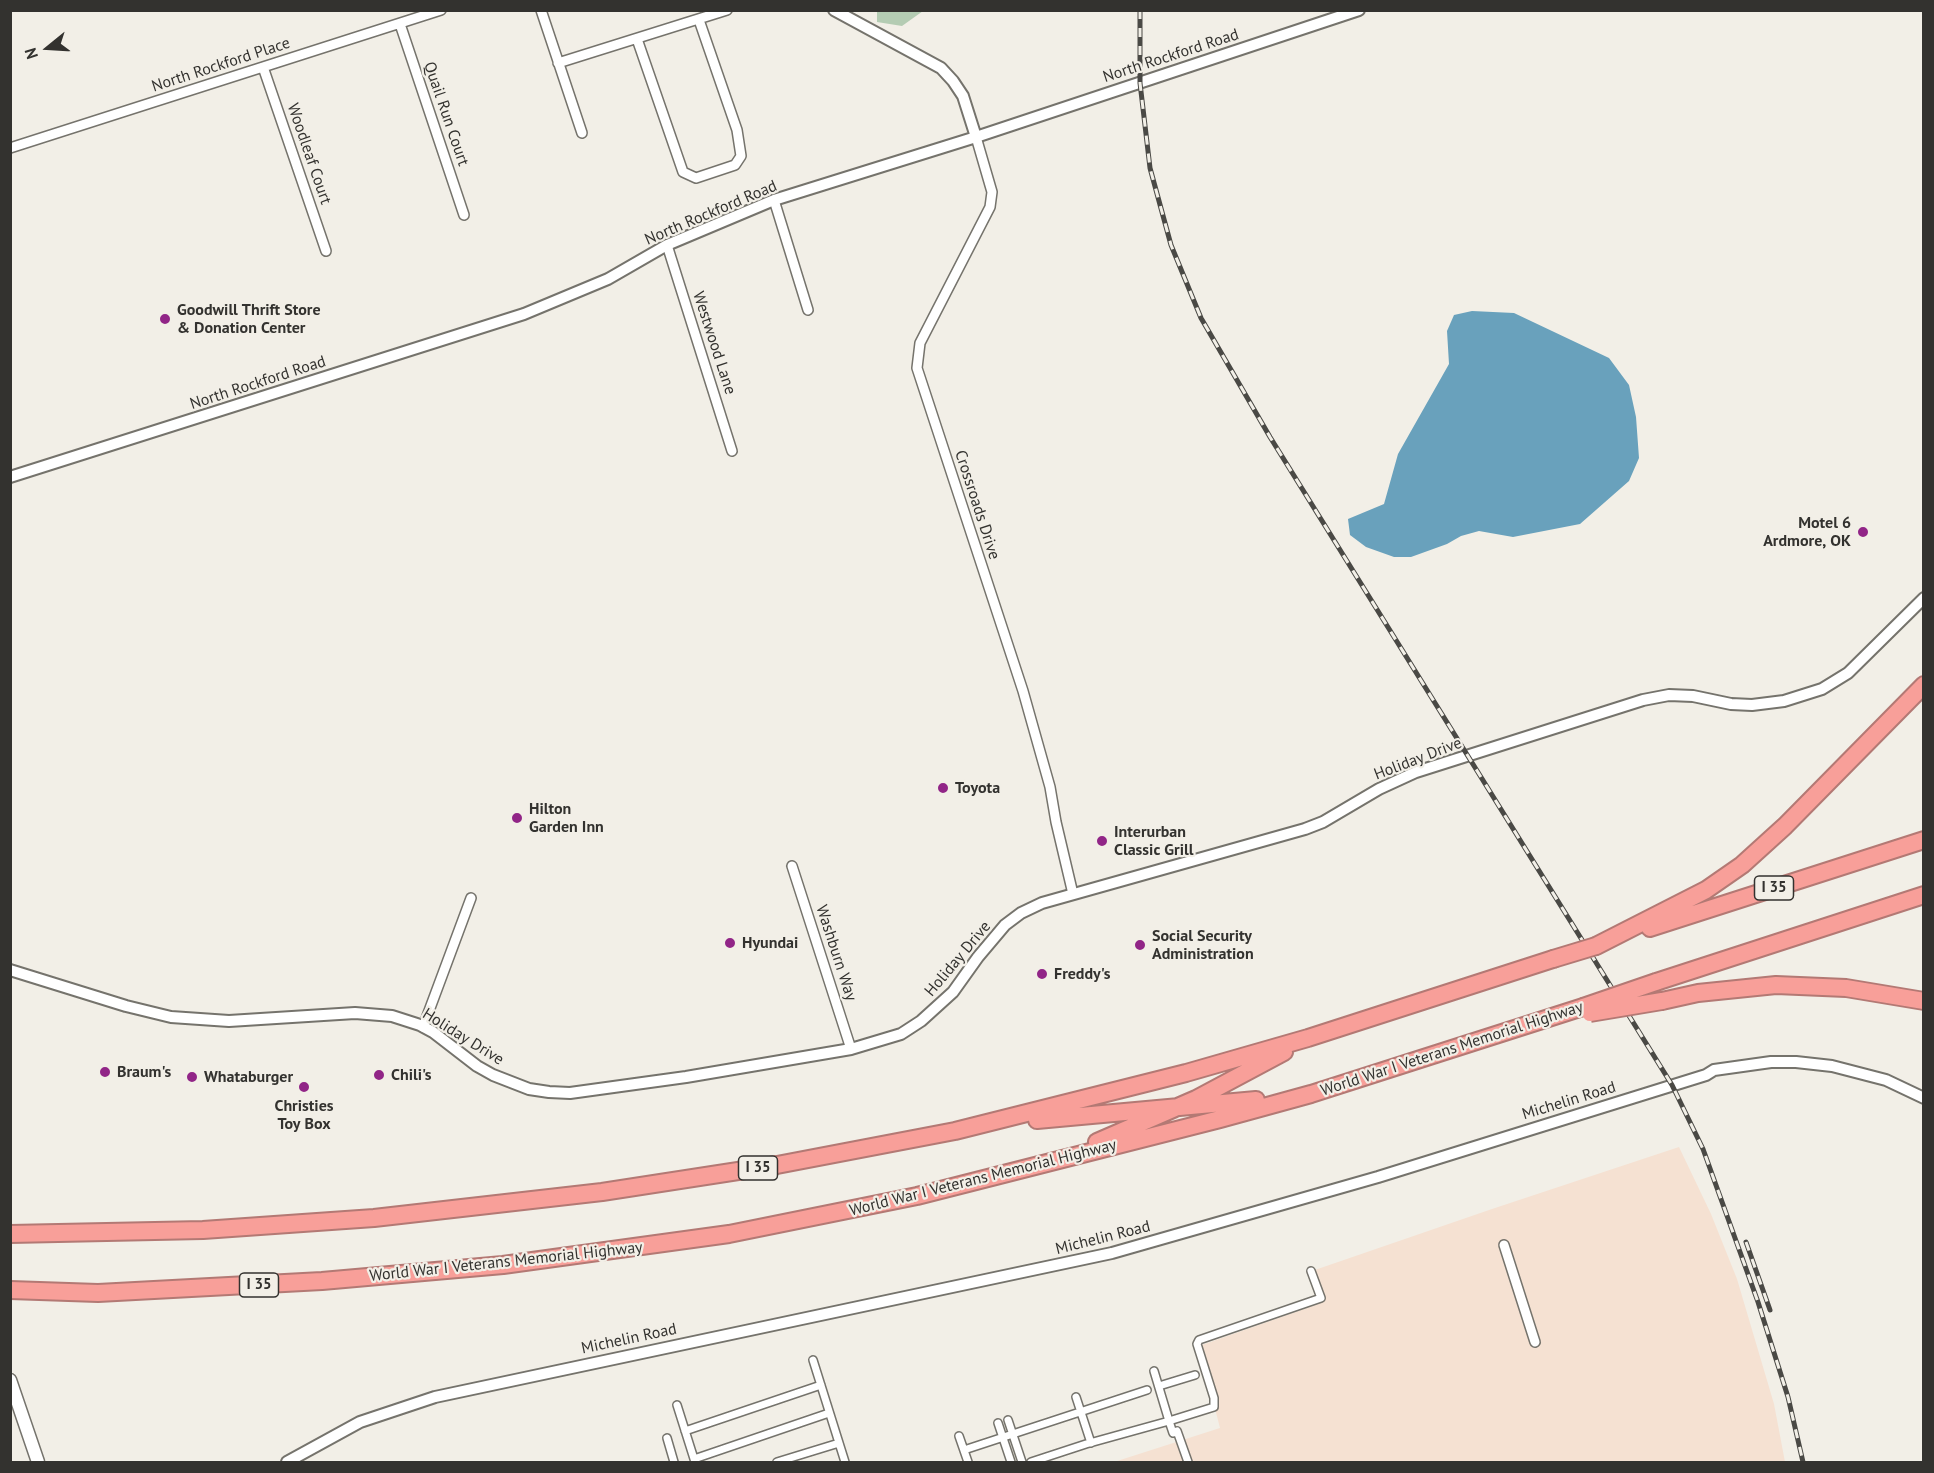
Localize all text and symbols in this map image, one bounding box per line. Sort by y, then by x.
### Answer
north arrow [18,18,78,78]
street label: North Rockford Road [1101,25,1241,87]
street label: North Rockford Place [149,34,293,96]
text: N [20,45,42,62]
street label: Quail Run Court [419,59,473,169]
street label: Woodleaf Court [283,101,335,207]
street label: North Rockford Road [642,176,780,250]
street label: Westwood Lane [688,289,740,397]
place label: Goodwill Thrift Store & Donation Center [177,300,321,338]
marker: Goodwill Thrift Store & Donation Center [158,312,172,326]
street label: North Rockford Road [188,352,328,414]
street label: Crossroads Drive [950,448,1004,562]
place label: Motel 6 Ardmore, OK [1763,513,1851,551]
marker: Motel 6 Ardmore, OK [1856,525,1870,539]
street label: Holiday Drive [1371,733,1465,785]
place label: Toyota [955,778,1000,798]
marker: Toyota [936,781,950,795]
place label: Hilton Garden Inn [529,799,604,837]
marker: Hilton Garden Inn [510,811,524,825]
place label: Interurban Classic Grill [1114,822,1193,860]
marker: Interurban Classic Grill [1095,834,1109,848]
road number: I 35 [1754,876,1794,900]
street label: Washburn Way [811,903,861,1003]
street label: Holiday Drive [921,917,995,1001]
place label: Social Security Administration [1152,926,1254,964]
place label: Hyundai [742,933,798,953]
marker: Hyundai [723,936,737,950]
marker: Social Security Administration [1133,938,1147,952]
place label: Freddy's [1054,964,1110,984]
marker: Freddy's [1035,967,1049,981]
street label: World War I Veterans Memorial Highway [1318,997,1586,1101]
street label: Holiday Drive [419,1004,507,1070]
place label: Braum's [117,1062,171,1082]
marker: Braum's [98,1065,112,1079]
place label: Chili's [391,1065,432,1085]
place label: Whataburger [204,1067,293,1087]
marker: Chili's [372,1068,386,1082]
marker: Whataburger [185,1070,199,1084]
street label: Michelin Road [1520,1078,1618,1124]
marker: Christies Toy Box [297,1080,311,1094]
place label: Christies Toy Box [274,1096,334,1134]
street label: World War I Veterans Memorial Highway [847,1135,1119,1221]
road number: I 35 [738,1156,777,1180]
street label: Michelin Road [1054,1217,1152,1259]
street label: World War I Veterans Memorial Highway [368,1238,644,1286]
road number: I 35 [240,1273,278,1297]
street label: Michelin Road [580,1320,678,1358]

